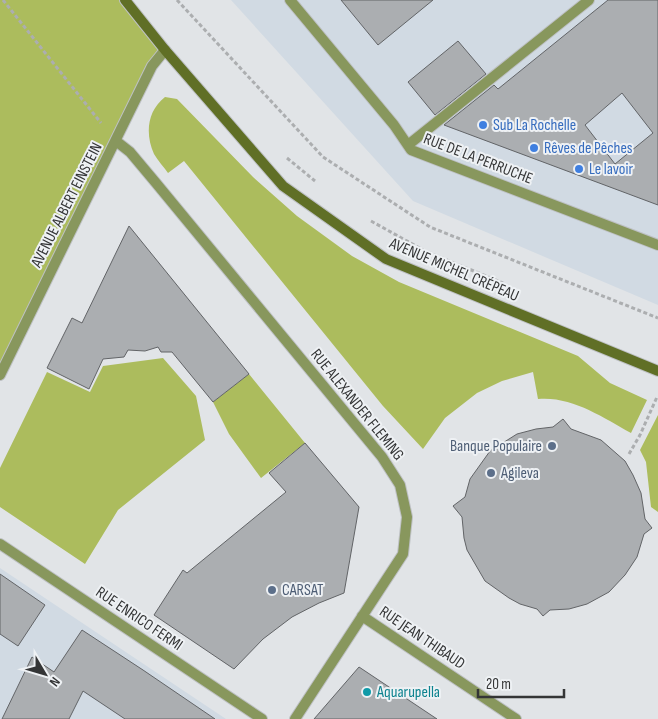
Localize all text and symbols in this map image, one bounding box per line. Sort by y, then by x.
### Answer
place label: Sub La Rochelle [493,116,576,135]
marker: Sub La Rochelle [477,119,489,131]
street label: RUE DE LA PERRUCHE [421,129,535,189]
place label: Rêves de Pêches [544,139,633,158]
street label: AVENUE ALBERT EINSTEIN [27,140,107,271]
marker: Rêves de Pêches [528,142,540,154]
place label: Le lavoir [589,160,633,179]
marker: Le lavoir [573,163,585,175]
street label: AVENUE MICHEL CRÉPEAU [386,234,522,306]
street label: RUE ALEXANDER FLEMING [306,346,408,464]
place label: Banque Populaire [450,437,542,456]
marker: Banque Populaire [546,440,558,452]
place label: Agileva [500,464,539,483]
marker: Agileva [485,467,497,479]
place label: CARSAT [282,581,324,600]
street label: RUE ENRICO FERMI [92,583,186,655]
marker: CARSAT [266,584,278,596]
street label: RUE JEAN THIBAUD [376,602,469,674]
north arrow [20,649,70,699]
scale bar [478,666,564,698]
text: N [46,674,64,690]
text: 20 m [486,675,511,694]
place label: Aquarupella [376,683,440,702]
marker: Aquarupella [361,686,373,698]

